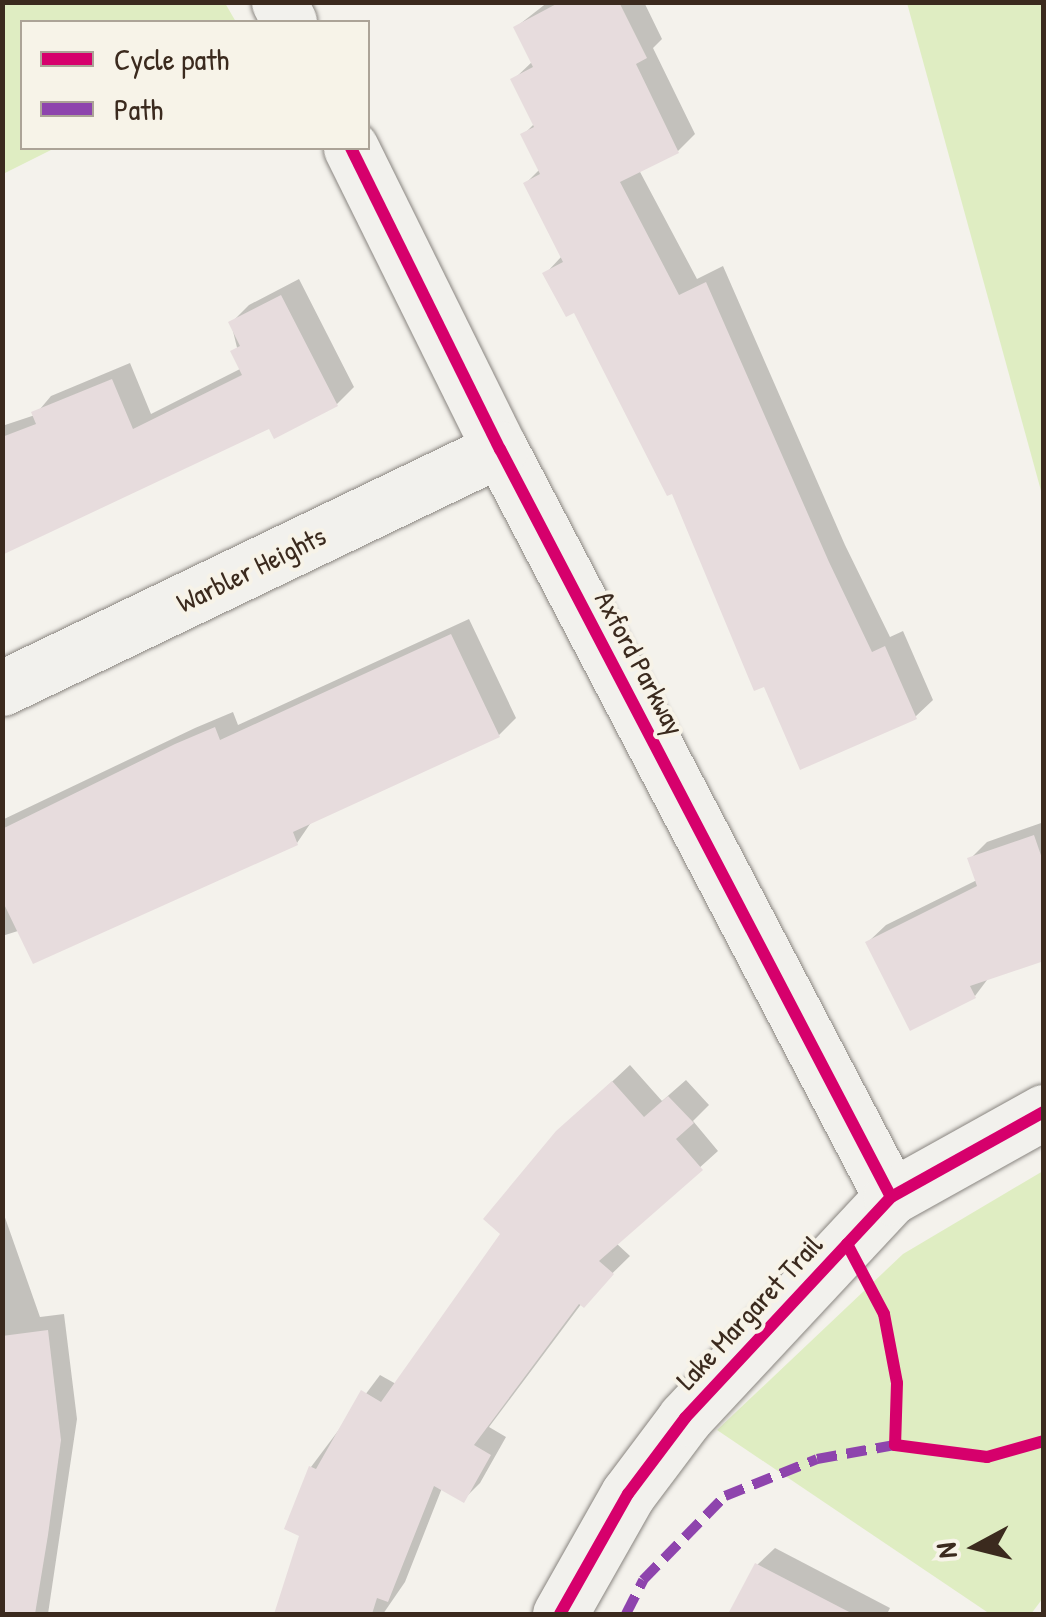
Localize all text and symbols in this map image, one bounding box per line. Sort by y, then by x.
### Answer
legend [20,20,370,150]
text: Cycle path [114,39,229,79]
text: Path [114,89,163,129]
street label: Warbler Heights [171,519,331,619]
street label: Axford Parkway [588,585,692,741]
street label: Lake Margaret Trail [669,1228,829,1396]
north arrow [926,1497,1026,1597]
text: N [926,1541,966,1560]

